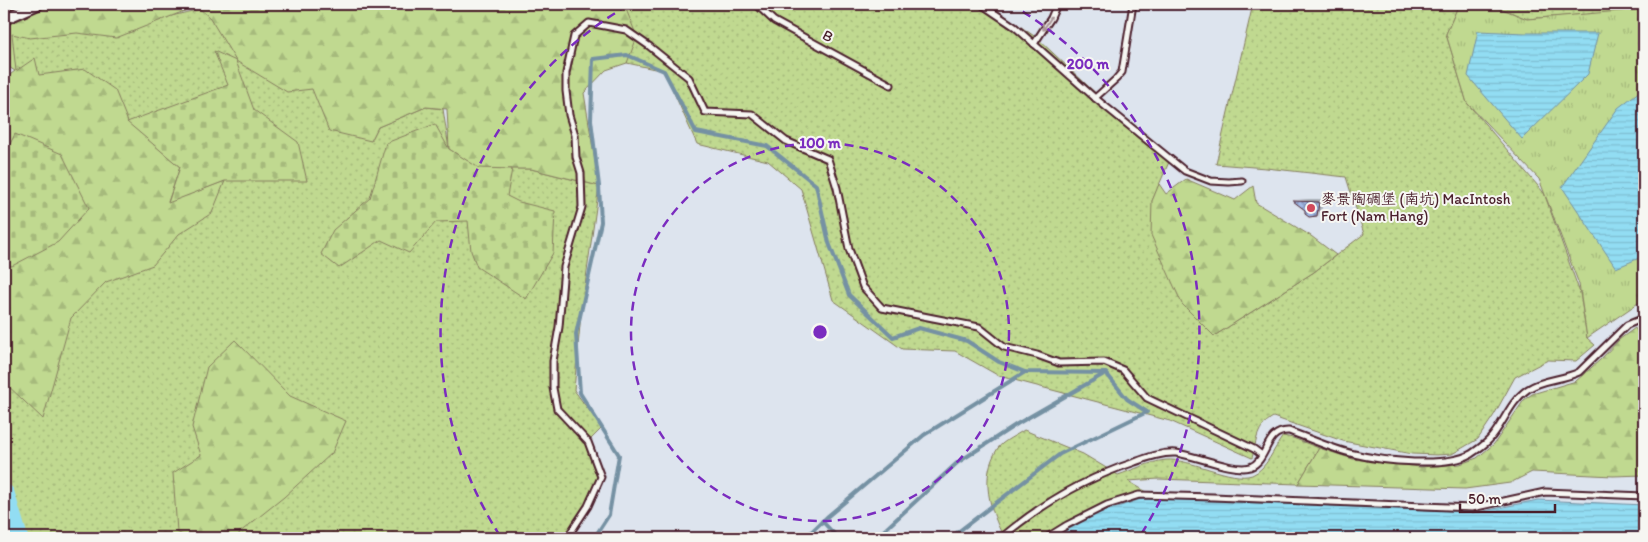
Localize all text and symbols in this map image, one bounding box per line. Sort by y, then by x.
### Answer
one-way arrow [1041,17,1051,31]
street label: B [819,26,837,46]
text: 200 m [1067,55,1110,73]
text: 100 m [799,134,841,152]
place label: 麥景陶碉堡 (南坑) MacIntosh Fort (Nam Hang) [1321,190,1511,225]
marker: 麥景陶碉堡 (南坑) MacIntosh Fort (Nam Hang) [1305,202,1317,214]
centre of rings [811,323,829,341]
scale bar [1460,482,1556,514]
text: 50 m [1468,490,1501,508]

